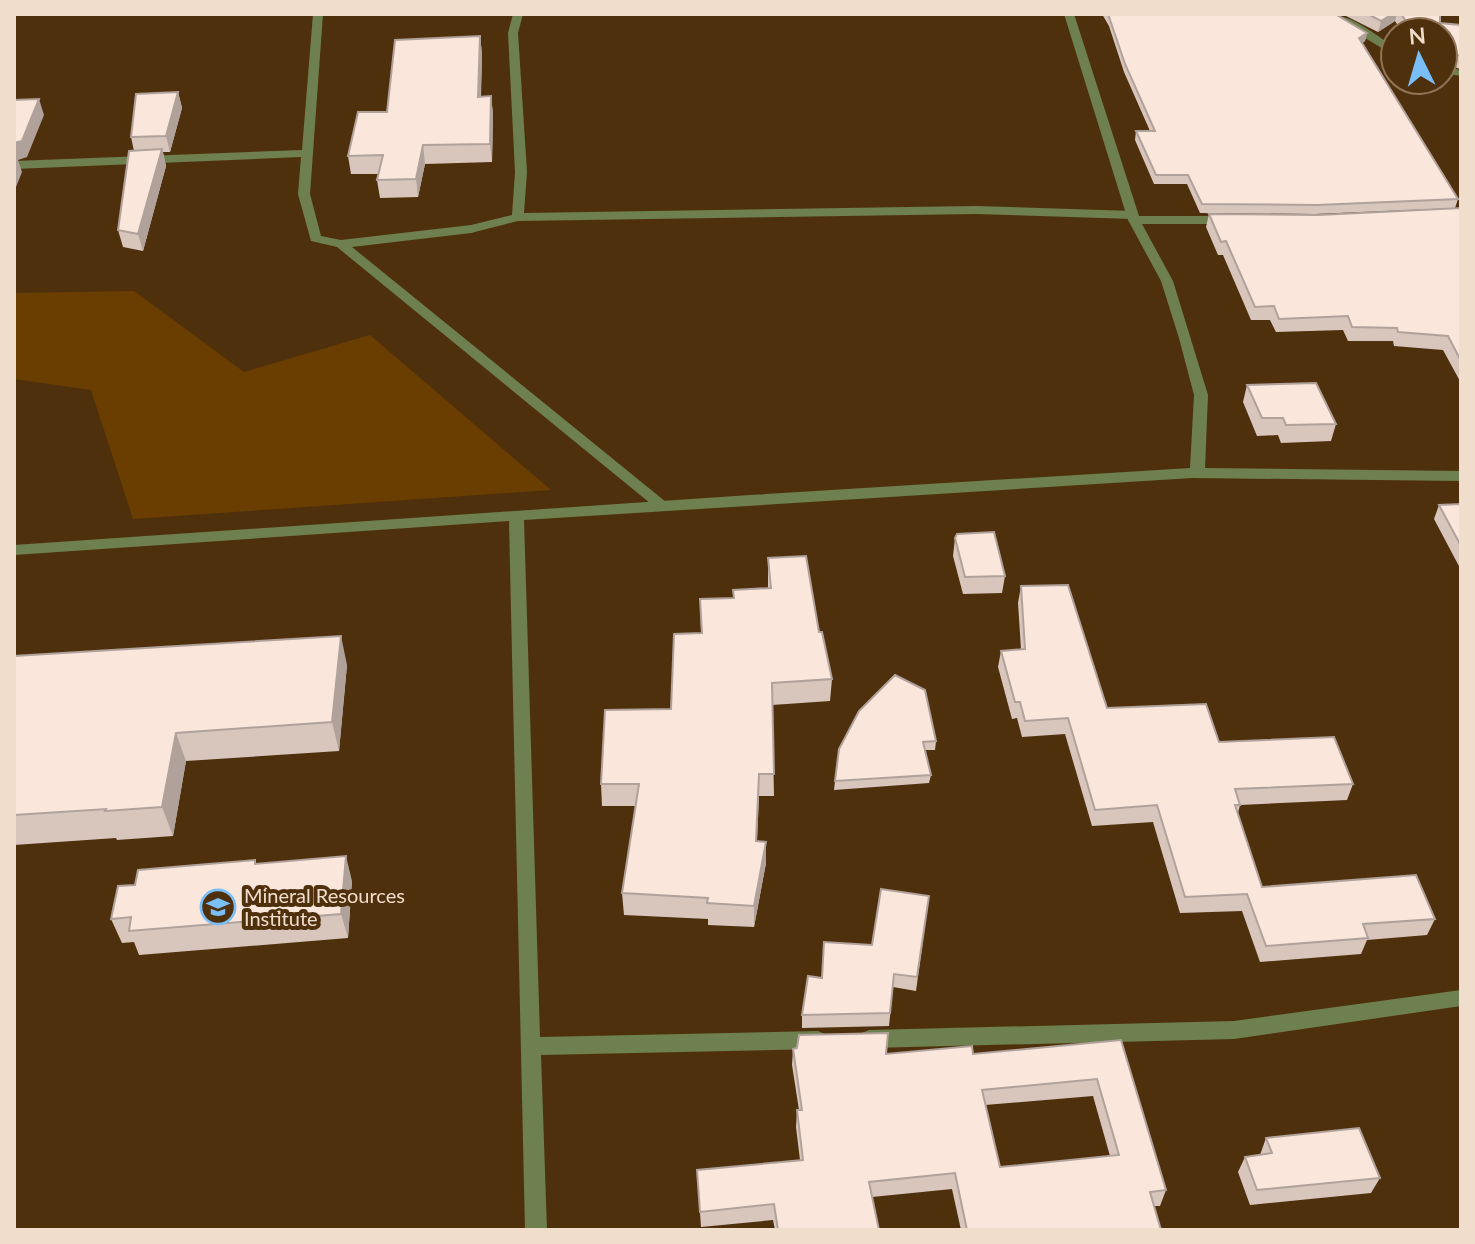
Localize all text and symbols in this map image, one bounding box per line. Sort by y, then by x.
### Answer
north arrow [1379,16,1459,96]
text: N [1408,21,1427,50]
place label: Mineral Resources Institute [244,883,405,930]
school or university icon: Mineral Resources Institute [199,888,237,926]

